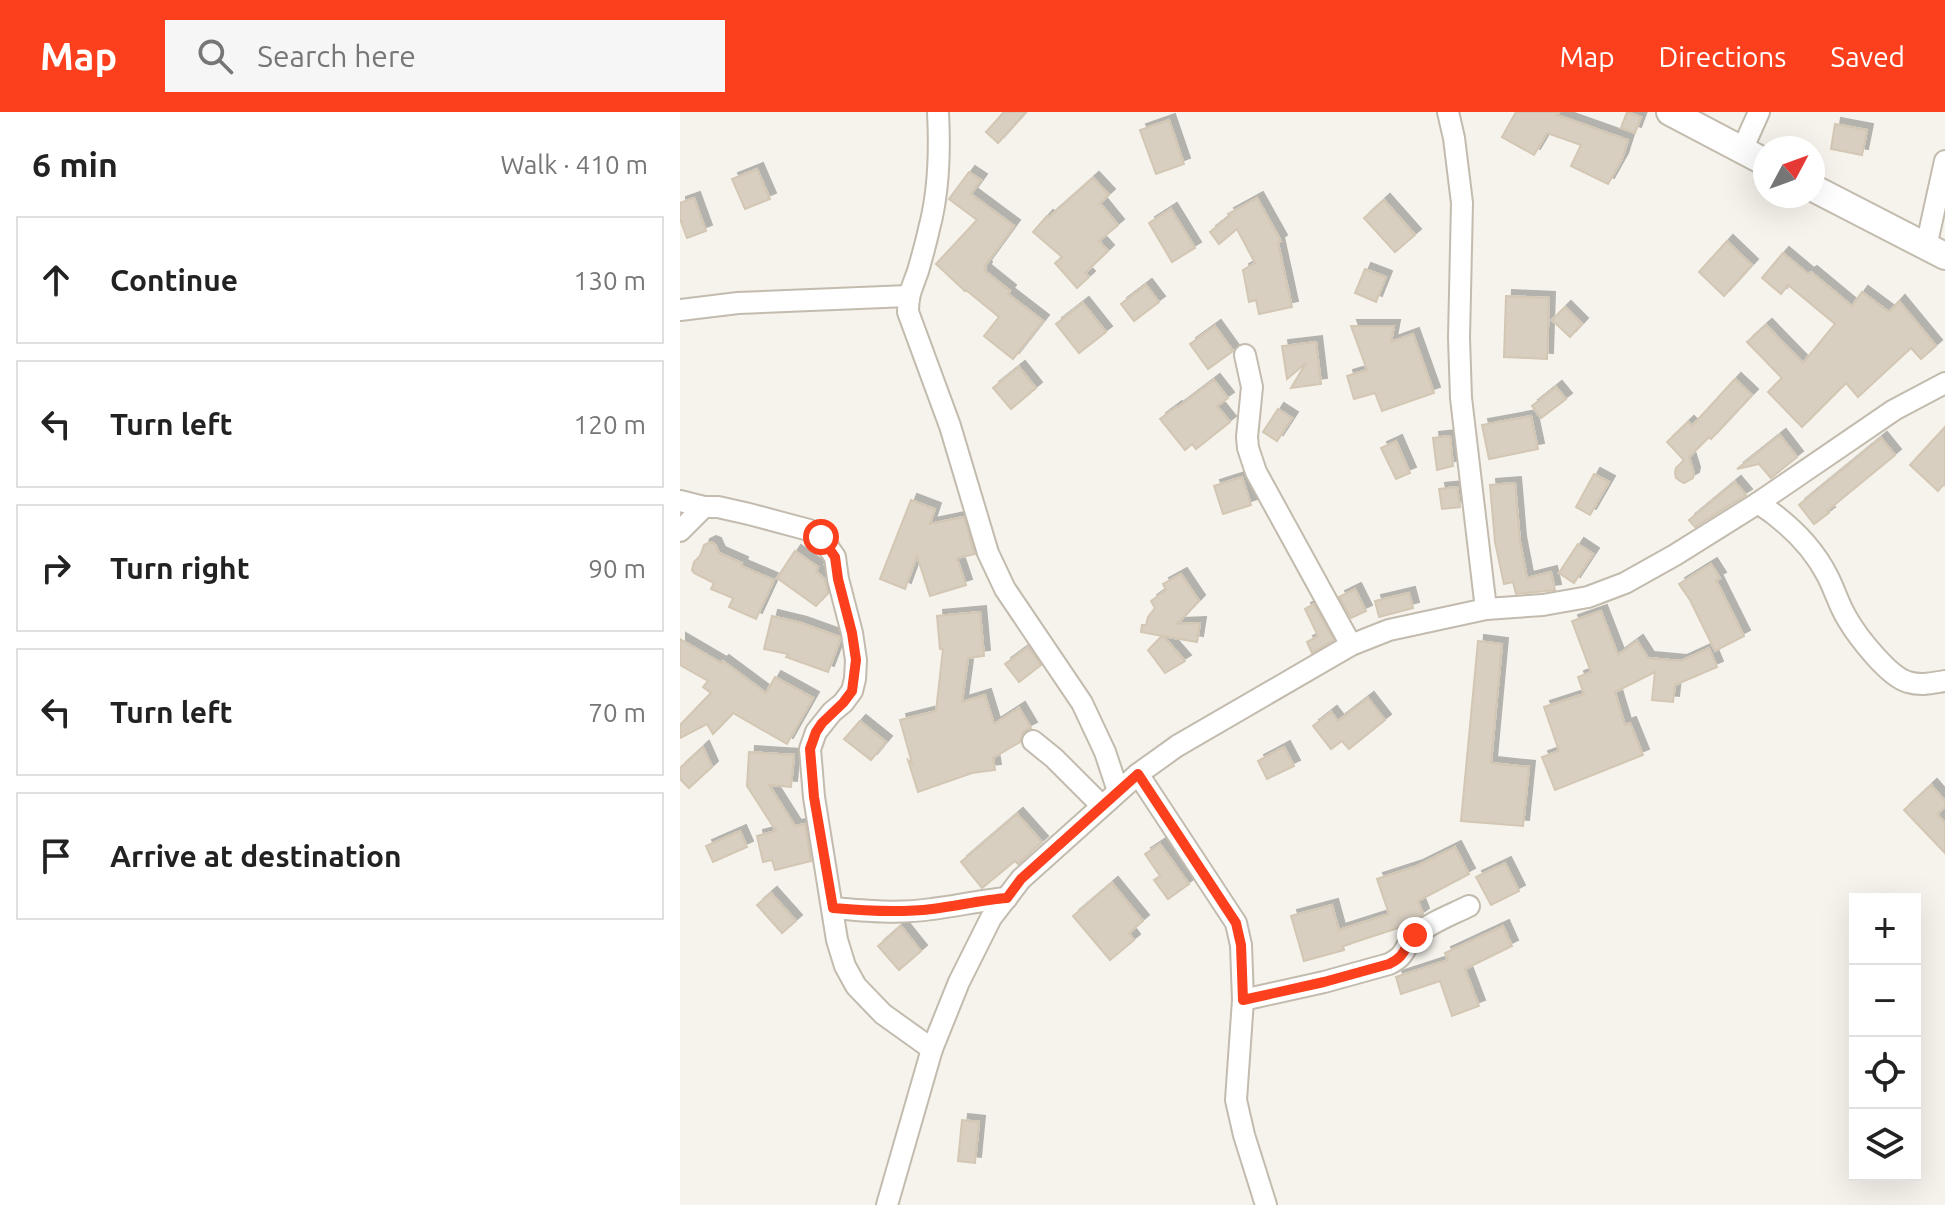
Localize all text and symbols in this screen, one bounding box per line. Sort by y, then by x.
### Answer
search box [165,20,725,92]
icon: search [193,34,237,78]
text: Map [40,35,117,77]
text: Search here [257,39,416,73]
text: Map [1559,41,1615,72]
text: Directions [1659,41,1786,72]
text: Saved [1830,41,1905,72]
north arrow [1753,136,1825,208]
text: 6 min [32,145,118,183]
text: Walk · 410 m [500,150,648,179]
icon: ahead [34,258,78,302]
text: Continue [110,263,238,297]
text: 130 m [574,266,646,295]
icon: left [34,402,78,446]
text: Turn left [110,407,232,441]
text: 120 m [574,410,646,439]
route start [803,519,839,555]
icon: right [34,546,78,590]
text: Turn right [110,551,250,585]
text: 90 m [588,554,646,583]
icon: left [34,690,78,734]
text: Turn left [110,695,232,729]
text: 70 m [588,698,646,727]
icon: arrive [34,834,78,878]
text: Arrive at destination [110,839,402,873]
map controls [1849,893,1921,1181]
button: + [1849,893,1921,965]
route end [1397,917,1433,953]
button: − [1849,965,1921,1037]
button: locate [1849,1037,1921,1109]
button: layers [1849,1109,1921,1181]

